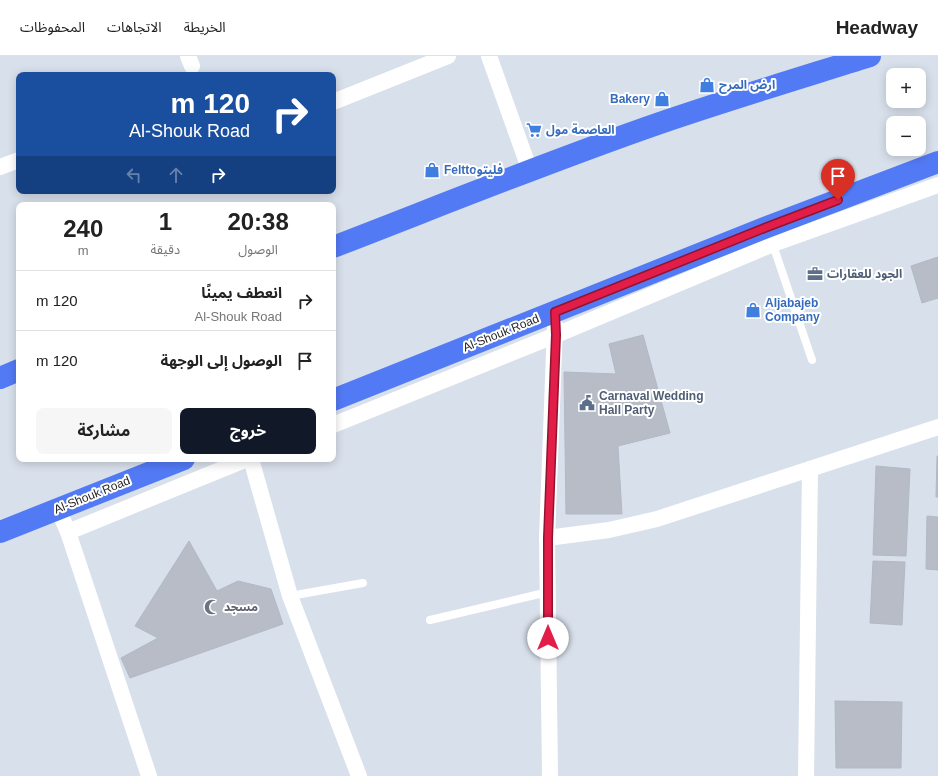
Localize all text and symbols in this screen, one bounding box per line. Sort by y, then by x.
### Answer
text: Headway [836,17,918,38]
text: المحفوظات [20,19,85,35]
text: الاتجاهات [107,19,162,35]
text: الخريطة [184,19,226,35]
map controls [886,68,926,156]
button: + [886,68,926,108]
shop icon: ارض المرح [698,76,716,94]
place label: ارض المرح [719,78,775,94]
text: 120 m [171,88,250,119]
icon: right [264,88,316,140]
shop icon: Bakery [653,90,671,108]
place label: Bakery [610,92,650,106]
button: − [886,116,926,156]
text: Al-Shouk Road [129,121,250,141]
supermarket icon: العاصمة مول [525,121,543,139]
place label: العاصمة مول [546,123,615,137]
pin [821,159,855,200]
shop icon: Felttoفليتو [423,161,441,179]
place label: Felttoفليتو [444,163,503,177]
icon: left [123,164,145,186]
icon: ahead [165,164,187,186]
icon: right [207,164,229,186]
icon: arrive [827,165,849,187]
text: 1 [159,208,172,235]
text: 20:38 [227,208,289,235]
text: 240 [63,215,103,242]
text: دقيقة [151,242,180,257]
text: الوصول [238,242,278,257]
text: m [78,243,89,258]
office icon: الجود للعقارات [806,265,824,283]
place label: الجود للعقارات [827,267,902,281]
text: انعطف يمينًا [201,284,282,301]
icon: right [294,290,316,312]
text: 120 m [36,292,78,309]
place label: Aljabajeb Company [765,296,820,324]
shop icon: Aljabajeb Company [744,301,762,319]
text: Al-Shouk Road [195,309,282,324]
street label: Al-Shouk Road [461,311,541,355]
icon: arrive [294,350,316,372]
text: 120 m [36,352,78,369]
text: الوصول إلى الوجهة [160,352,282,369]
place label: Carnaval Wedding Hall Party [599,389,703,417]
public building icon: Carnaval Wedding Hall Party [578,394,596,412]
button: مشاركة [36,408,172,454]
button: خروج [180,408,316,454]
street label: Al-Shouk Road [52,473,132,517]
mosque icon: مسجد [203,598,221,616]
place label: مسجد [224,600,258,614]
position arrow [527,617,569,659]

